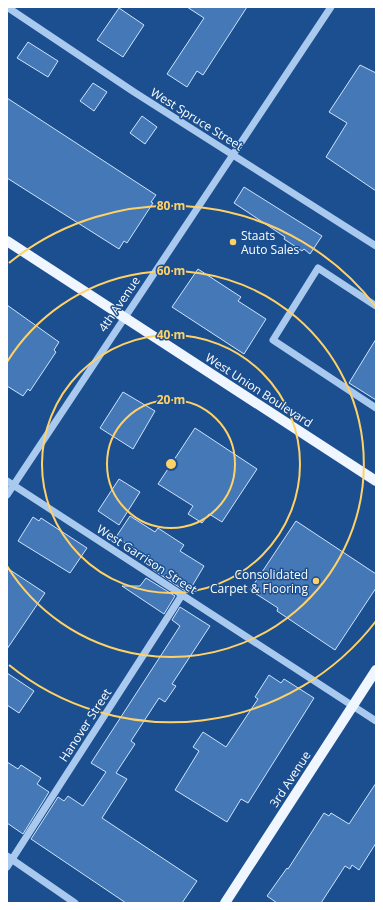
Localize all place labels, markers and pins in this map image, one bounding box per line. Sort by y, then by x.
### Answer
place label: Staats Auto Sales [241,227,300,258]
marker: Staats Auto Sales [228,237,238,247]
centre of rings [164,457,178,471]
place label: Consolidated Carpet & Flooring [210,566,308,597]
marker: Consolidated Carpet & Flooring [311,576,321,586]

